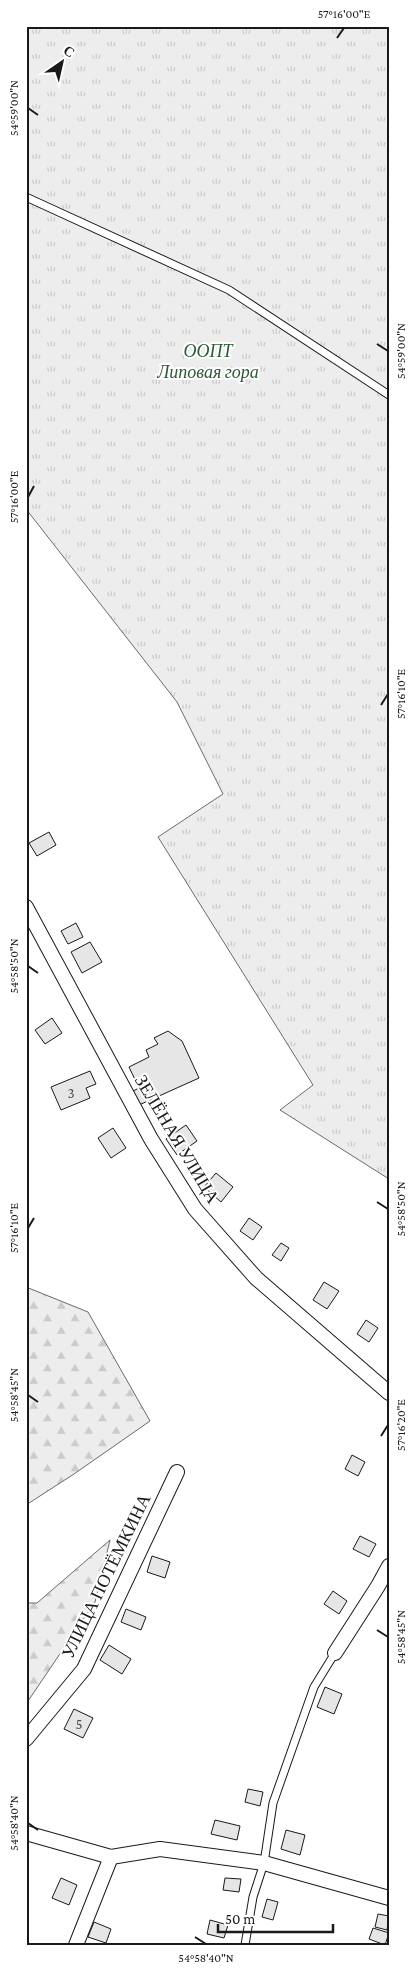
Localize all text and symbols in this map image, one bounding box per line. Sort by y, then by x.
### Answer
text: 57°16'00"E [318,7,371,21]
north arrow [38,38,88,88]
text: С [61,42,78,61]
text: 54°59'00"N [7,80,21,136]
text: 54°59'00"N [394,323,408,379]
park label: ООПТ Липовая гора [156,341,259,382]
text: 57°16'00"E [7,470,21,523]
text: 57°16'10"E [394,668,408,719]
text: 54°58'50"N [7,938,21,994]
street label: ЗЕЛЁНАЯ УЛИЦА [131,1071,223,1207]
house number: 3 [67,1085,75,1101]
text: 54°58'50"N [394,1181,408,1237]
text: 57°16'10"E [7,1202,21,1253]
text: 54°58'45"N [7,1368,21,1422]
text: 57°16'20"E [394,1399,408,1451]
street label: УЛИЦА ПОТЁМКИНА [57,1491,155,1661]
text: 54°58'45"N [394,1610,408,1664]
house number: 5 [75,1716,83,1732]
text: 54°58'40"N [7,1795,21,1851]
scale bar [218,1901,332,1933]
text: 50 m [225,1911,255,1927]
text: 54°58'40"N [178,1951,234,1965]

